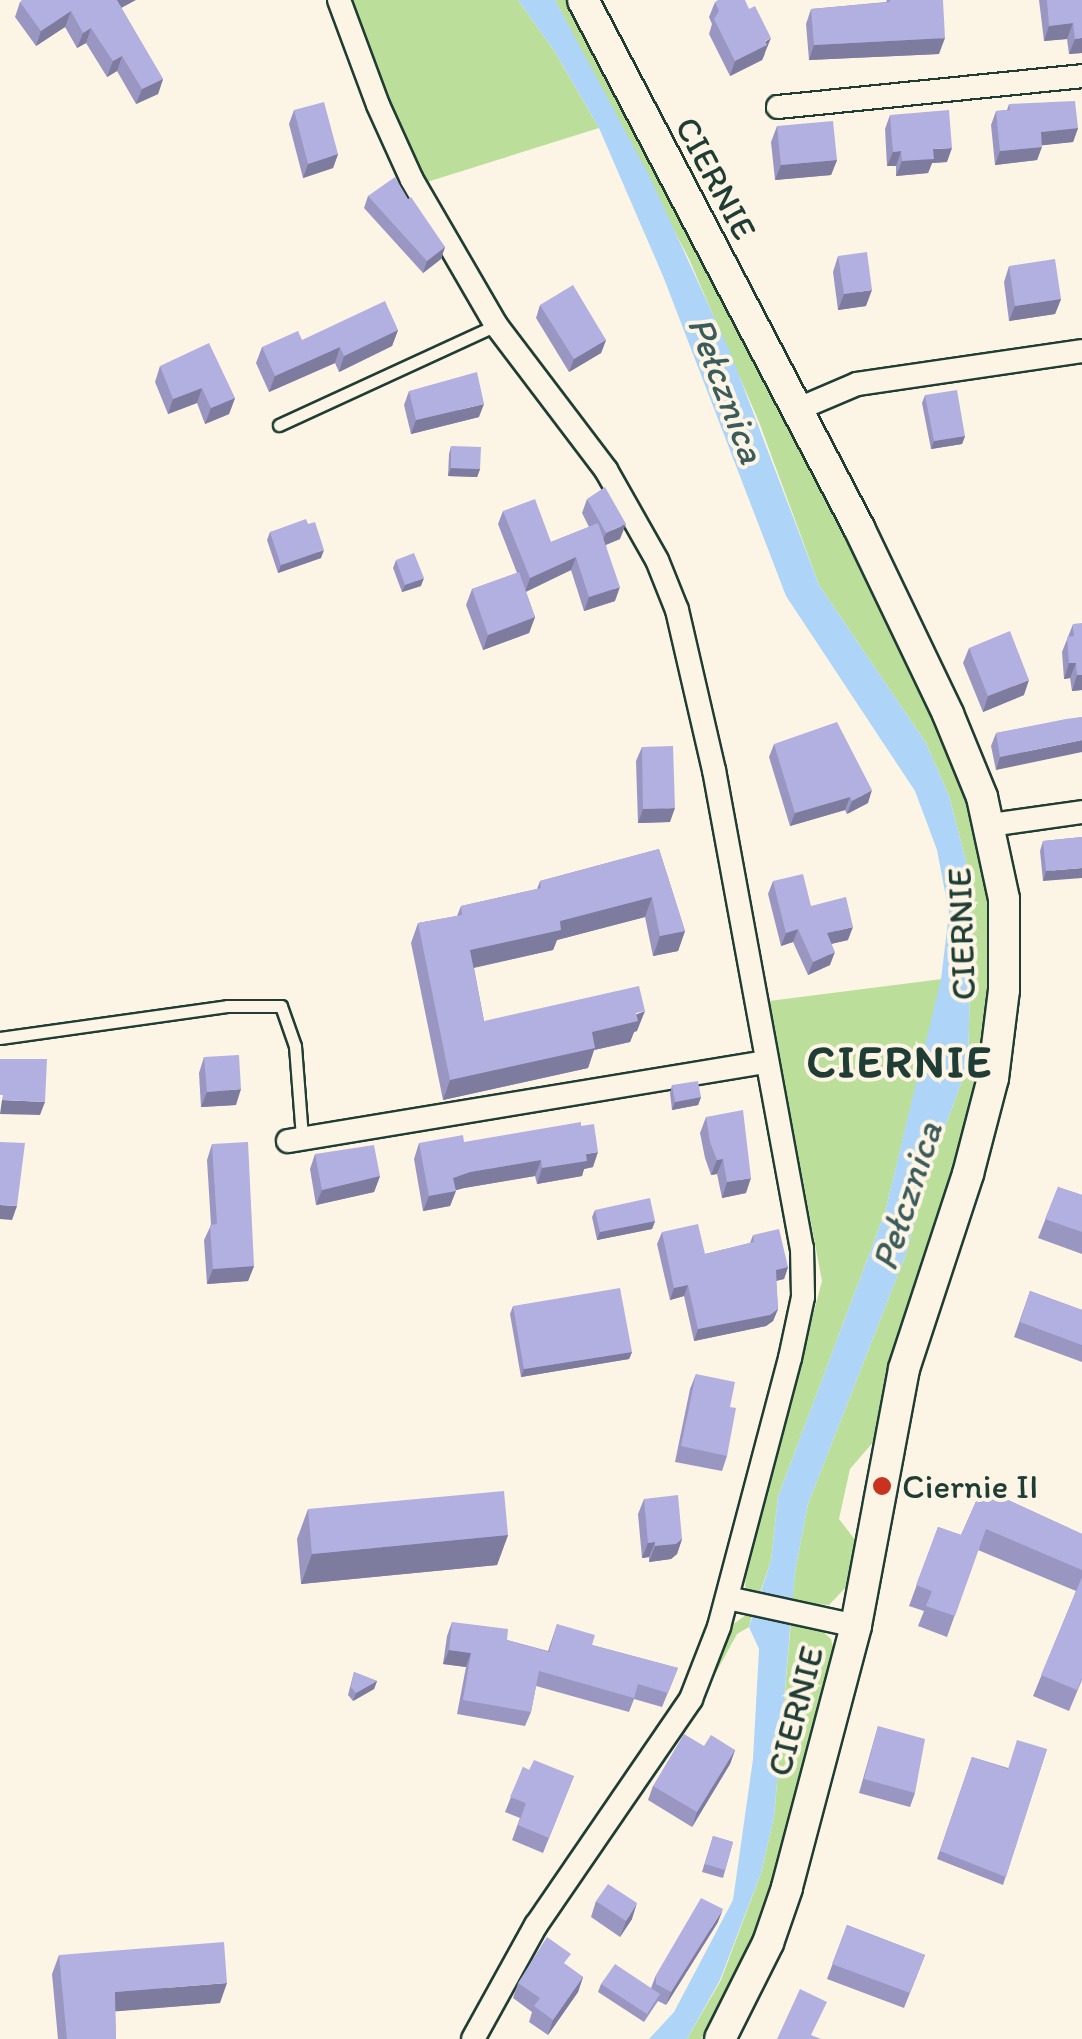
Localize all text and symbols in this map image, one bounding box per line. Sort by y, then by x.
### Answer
street label: CIERNIE [666,109,766,247]
water label: Pełcznica [677,310,775,470]
street label: CIERNIE [938,867,984,1001]
district label: CIERNIE [806,1035,994,1089]
water label: Pełcznica [862,1116,952,1276]
place label: Ciernie II [902,1465,1038,1507]
marker: Ciernie II [871,1475,893,1497]
street label: CIERNIE [758,1641,832,1781]

